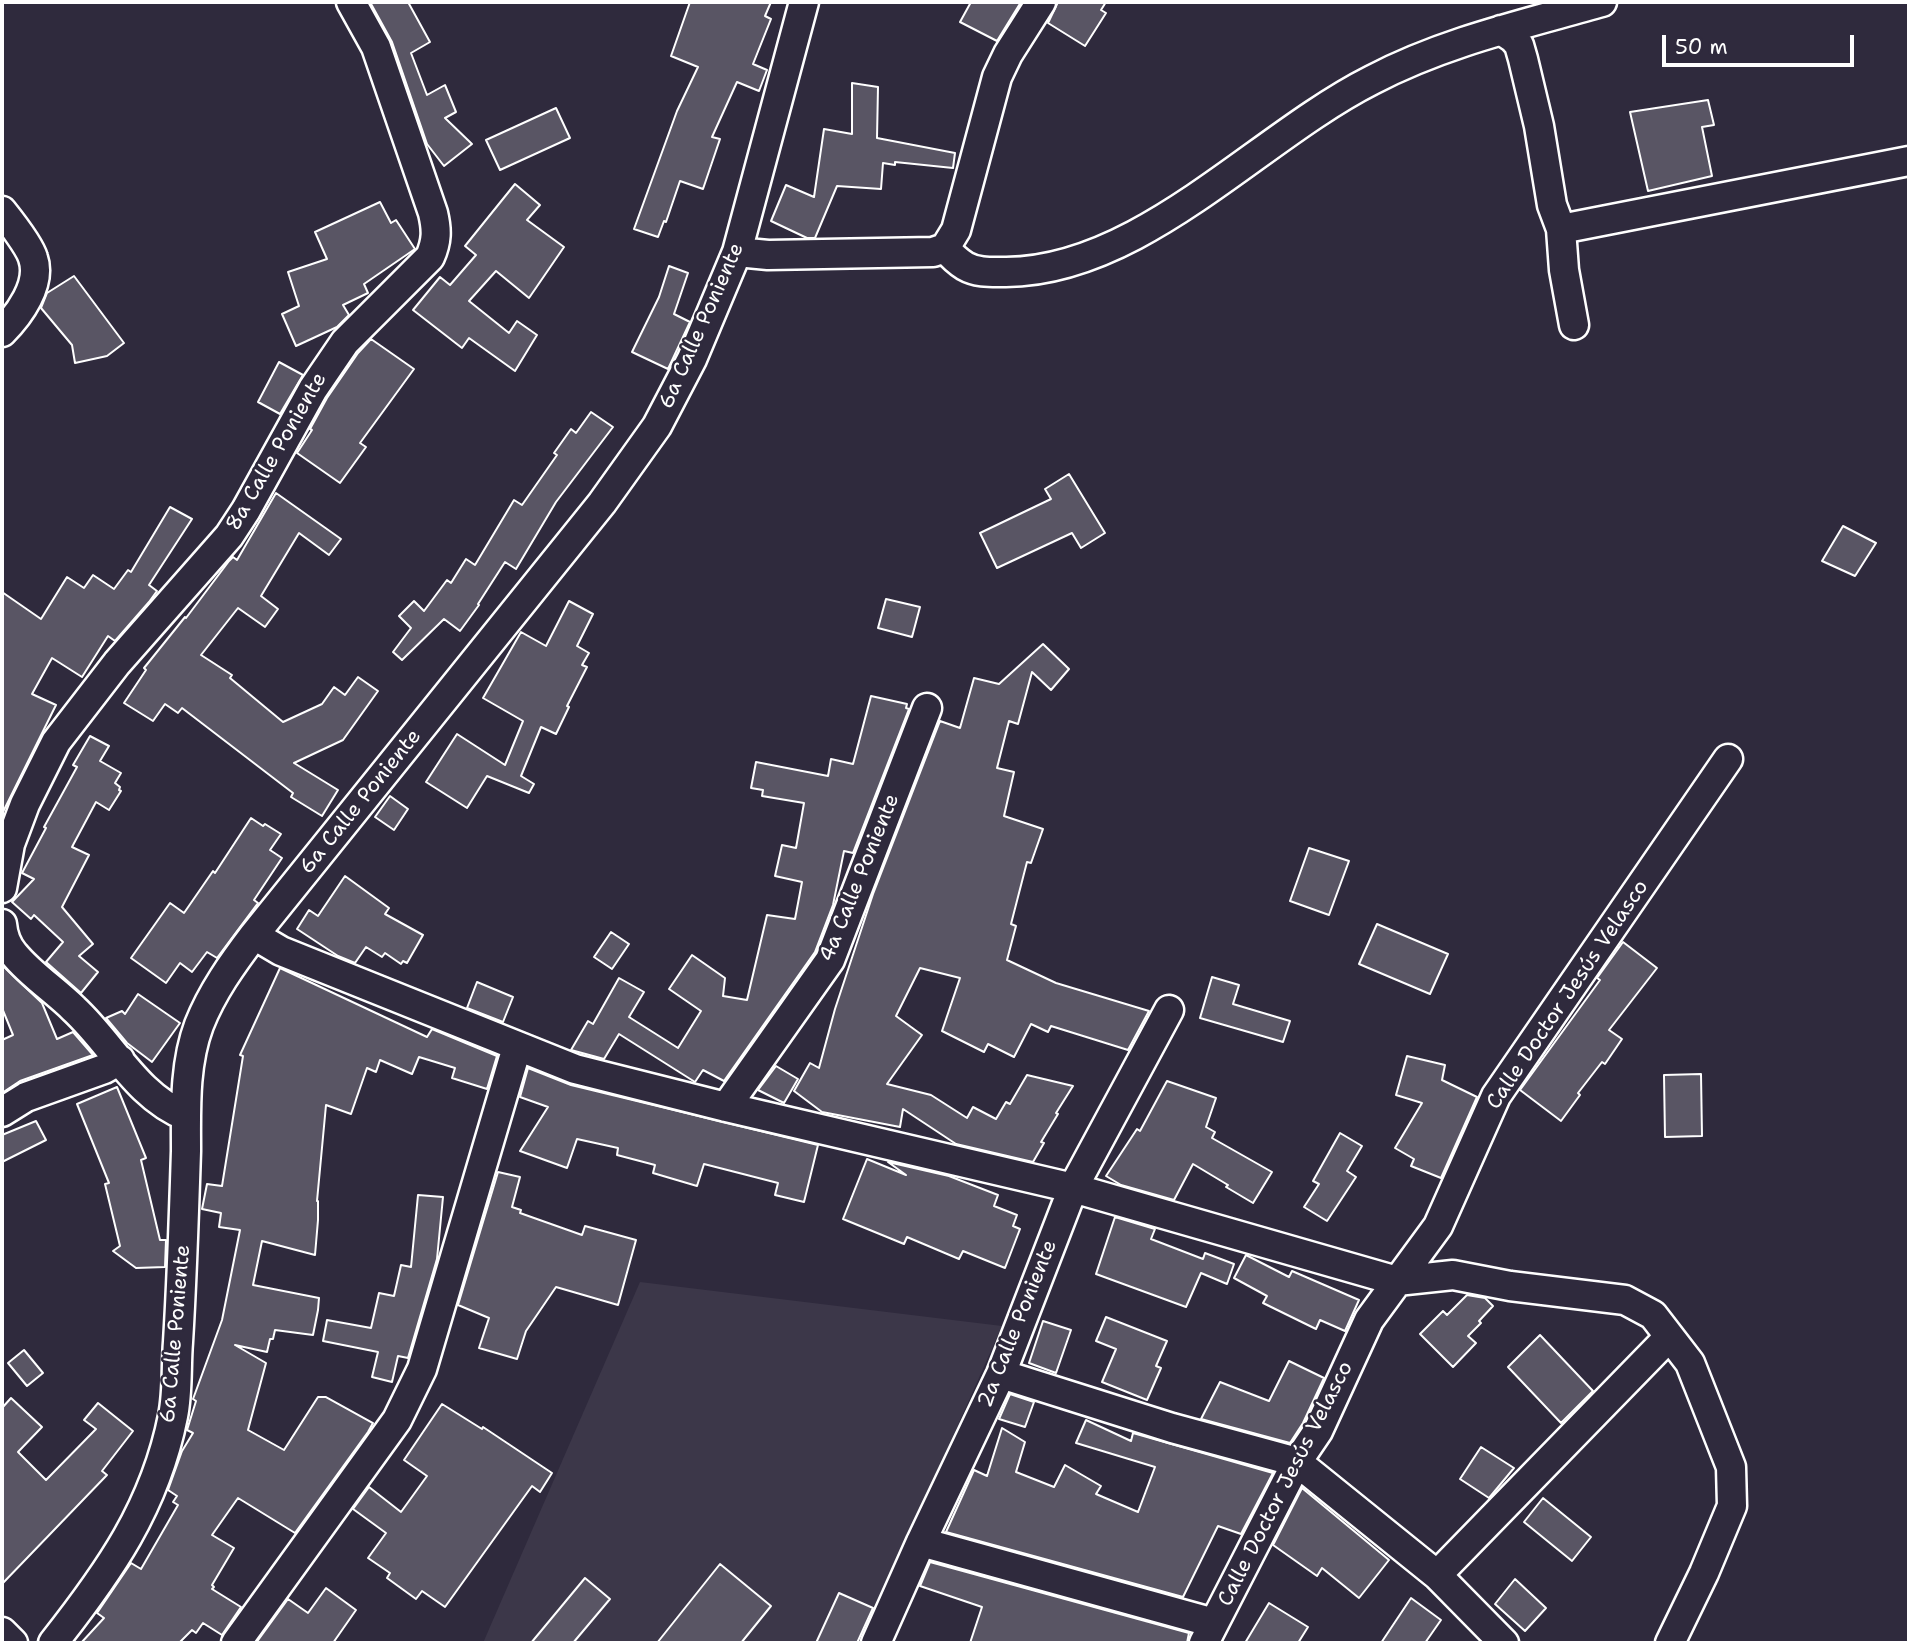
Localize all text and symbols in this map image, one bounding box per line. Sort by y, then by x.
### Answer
scale bar [1666,21,1858,65]
text: 50 m [1675,33,1728,61]
street label: 6a Calle Poniente [654,239,750,413]
street label: 8a Calle Poniente [221,368,333,536]
street label: 6a Calle Poniente [295,725,427,879]
street label: 4a Calle Poniente [815,790,905,966]
street label: Calle Doctor Jesús Velasco [1482,875,1654,1115]
street label: 2a Calle Poniente [973,1237,1063,1411]
street label: 6a Calle Poniente [156,1244,196,1424]
street label: Calle Doctor Jesús Velasco [1213,1357,1359,1611]

